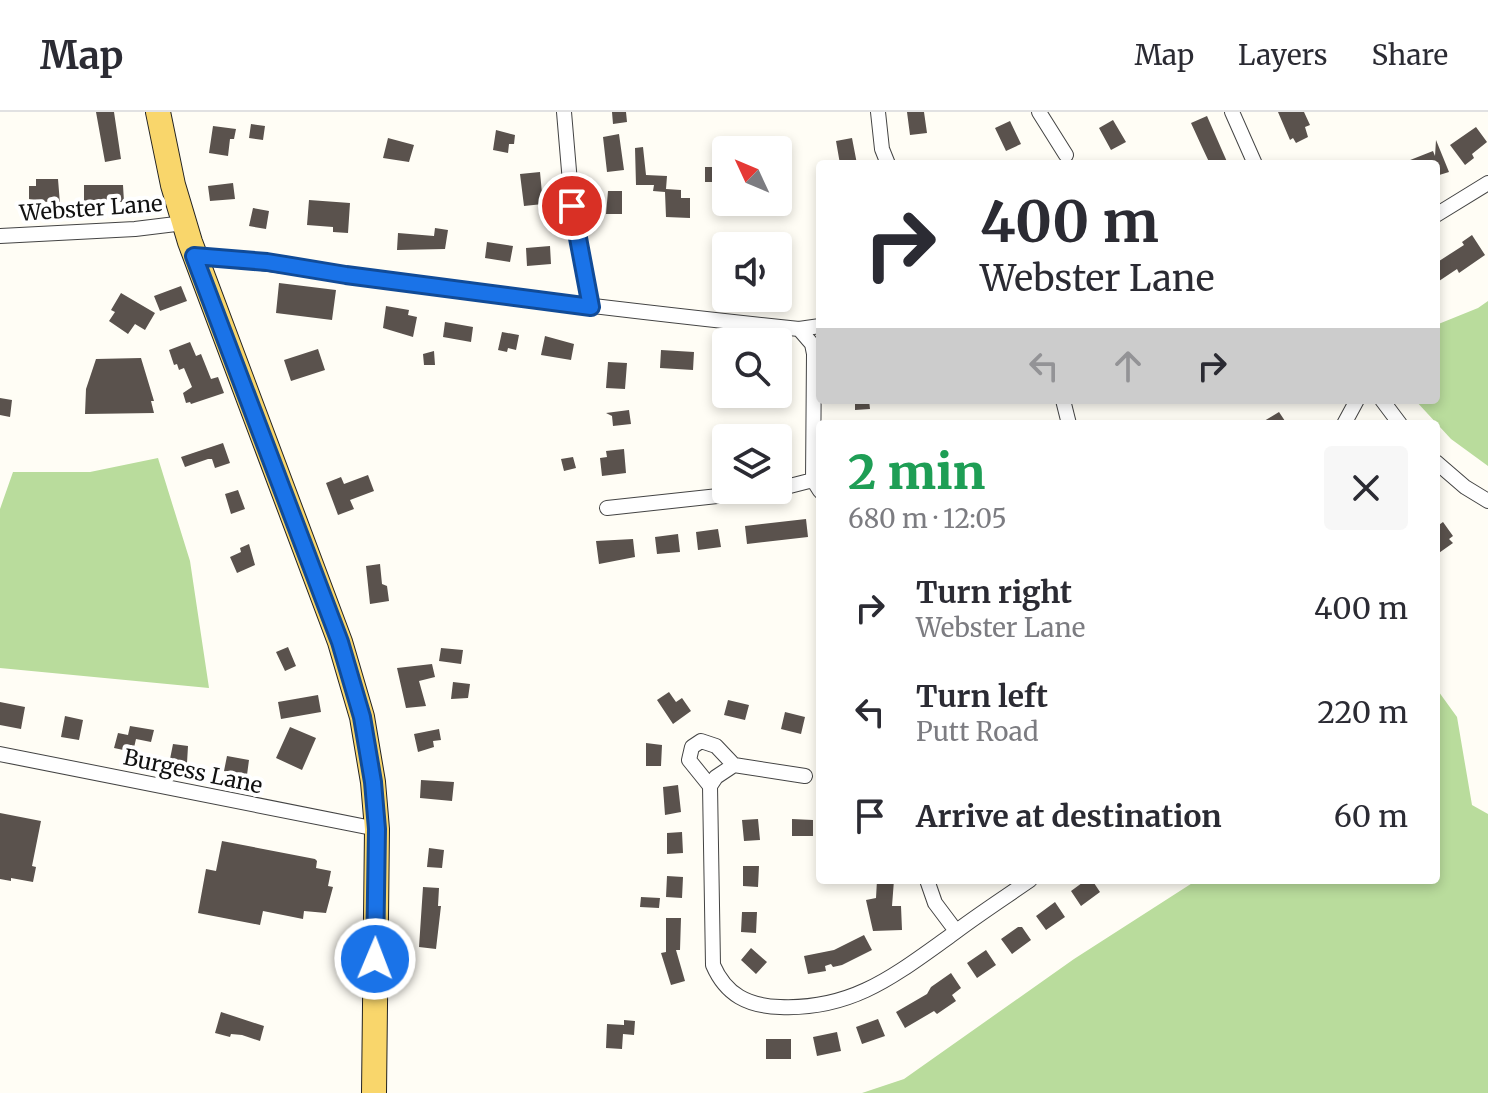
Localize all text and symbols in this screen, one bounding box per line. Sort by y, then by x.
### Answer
text: Map [40,32,124,79]
text: Map [1134,37,1194,73]
text: Layers [1238,37,1327,73]
text: Share [1371,37,1448,73]
north arrow [712,136,792,216]
map controls [712,136,792,504]
pin [538,172,606,240]
icon: arrive [550,184,594,228]
text: 400 m [980,187,1159,257]
street label: Webster Lane [18,189,163,227]
icon: right [848,192,952,296]
button: sound [712,232,792,312]
text: Webster Lane [980,256,1214,301]
button: search [712,328,792,408]
icon: left [1022,344,1066,388]
icon: ahead [1106,344,1150,388]
icon: right [1190,344,1234,388]
button: layers [712,424,792,504]
text: 2 min [848,442,985,502]
button: close [1324,446,1408,530]
text: 680 m · 12:05 [848,502,1007,535]
text: Turn right [916,573,1072,611]
icon: right [848,586,892,630]
text: 400 m [1314,589,1408,627]
text: Webster Lane [916,611,1085,644]
text: Turn left [916,677,1048,715]
icon: left [848,690,892,734]
text: 220 m [1317,693,1408,731]
text: Putt Road [916,715,1039,748]
street label: Burgess Lane [121,743,265,799]
icon: arrive [848,794,892,838]
text: Arrive at destination [916,797,1222,835]
text: 60 m [1334,797,1408,835]
position arrow [333,917,417,1001]

